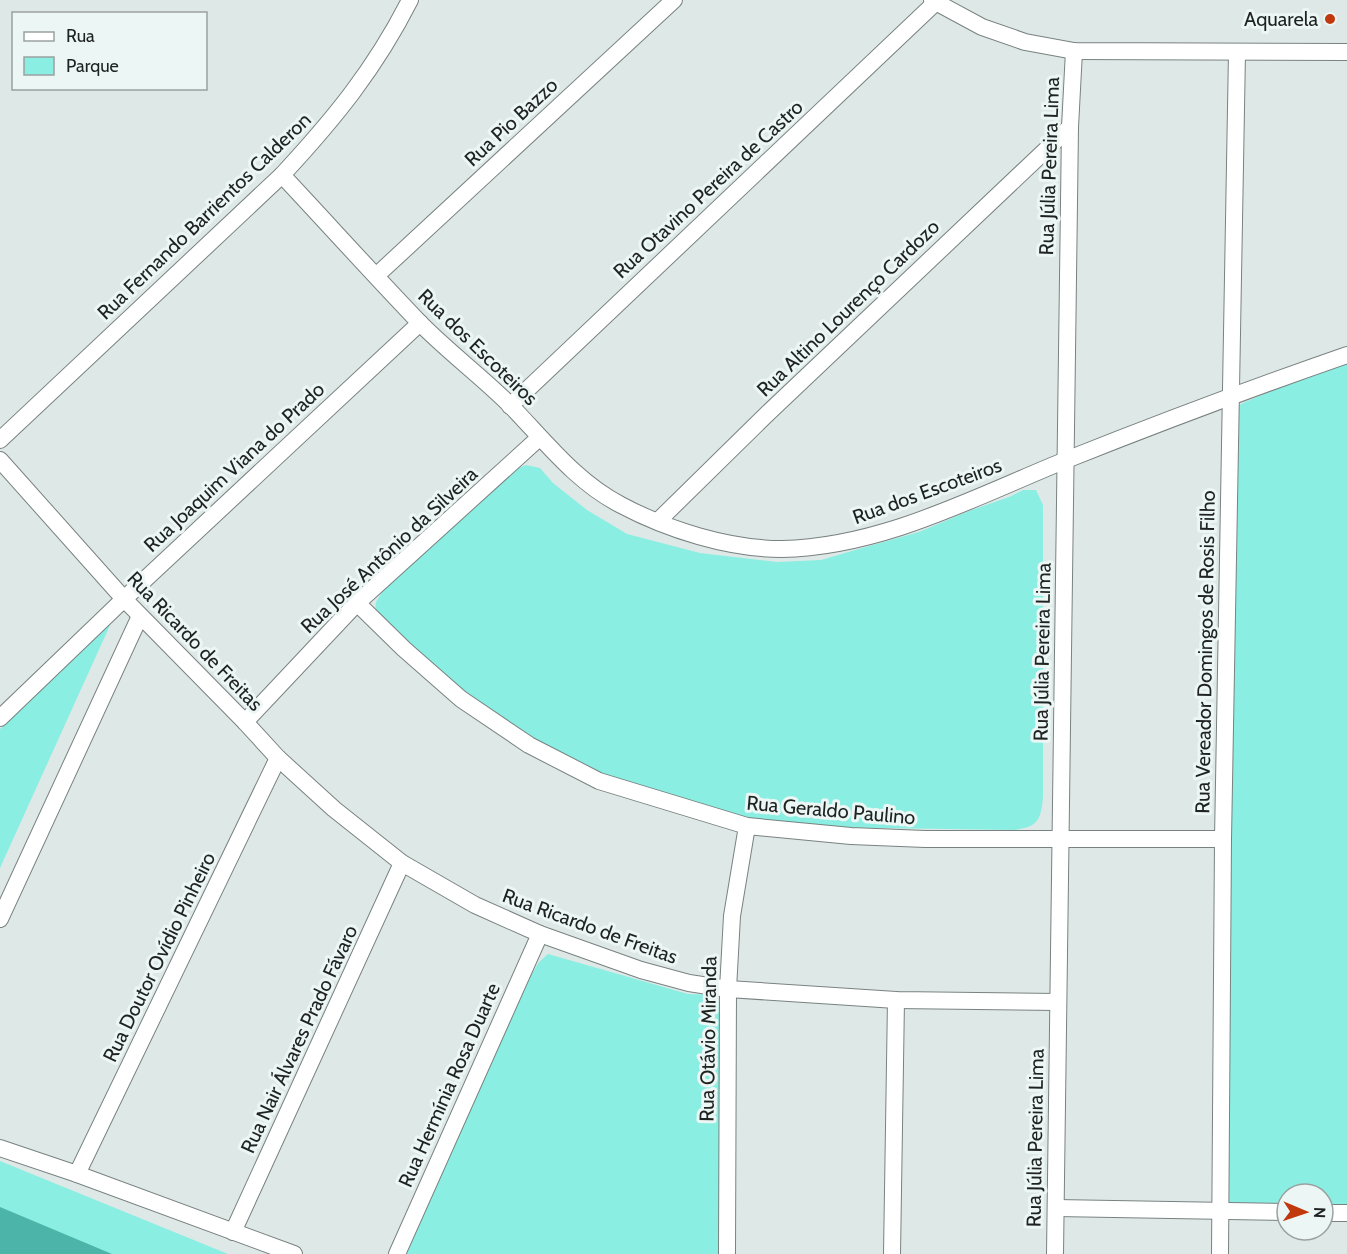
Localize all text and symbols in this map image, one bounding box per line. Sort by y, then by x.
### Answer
place label: Aquarela [1244,7,1318,31]
legend [12,12,207,90]
marker: Aquarela [1323,12,1337,26]
text: Rua [66,25,95,47]
text: Parque [66,55,119,77]
street label: Rua Pio Bazzo [459,73,563,171]
street label: Rua Júlia Pereira Lima [1034,76,1064,256]
street label: Rua Otavino Pereira de Castro [608,95,808,283]
street label: Rua Fernando Barrientos Calderon [92,108,316,324]
street label: Rua Altino Lourenço Cardozo [752,215,944,401]
street label: Rua dos Escoteiros [413,284,543,410]
street label: Rua Joaquim Viana do Prado [139,377,329,557]
street label: Rua dos Escoteiros [849,453,1005,529]
street label: Rua José Antônio da Silveira [296,462,483,638]
street label: Rua Vereador Domingos de Rosis Filho [1190,490,1220,814]
street label: Rua Júlia Pereira Lima [1028,562,1056,741]
street label: Rua Ricardo de Freitas [122,566,268,716]
street label: Rua Geraldo Paulino [746,791,916,829]
street label: Rua Doutor Ovídio Pinheiro [98,848,220,1066]
street label: Rua Ricardo de Freitas [499,883,681,969]
street label: Rua Nair Álvares Prado Fávaro [236,921,362,1157]
street label: Rua Otávio Miranda [695,956,721,1122]
street label: Rua Hermínia Rosa Duarte [393,979,505,1191]
street label: Rua Júlia Pereira Lima [1021,1048,1049,1227]
north arrow [1275,1182,1335,1242]
text: N [1310,1207,1329,1218]

